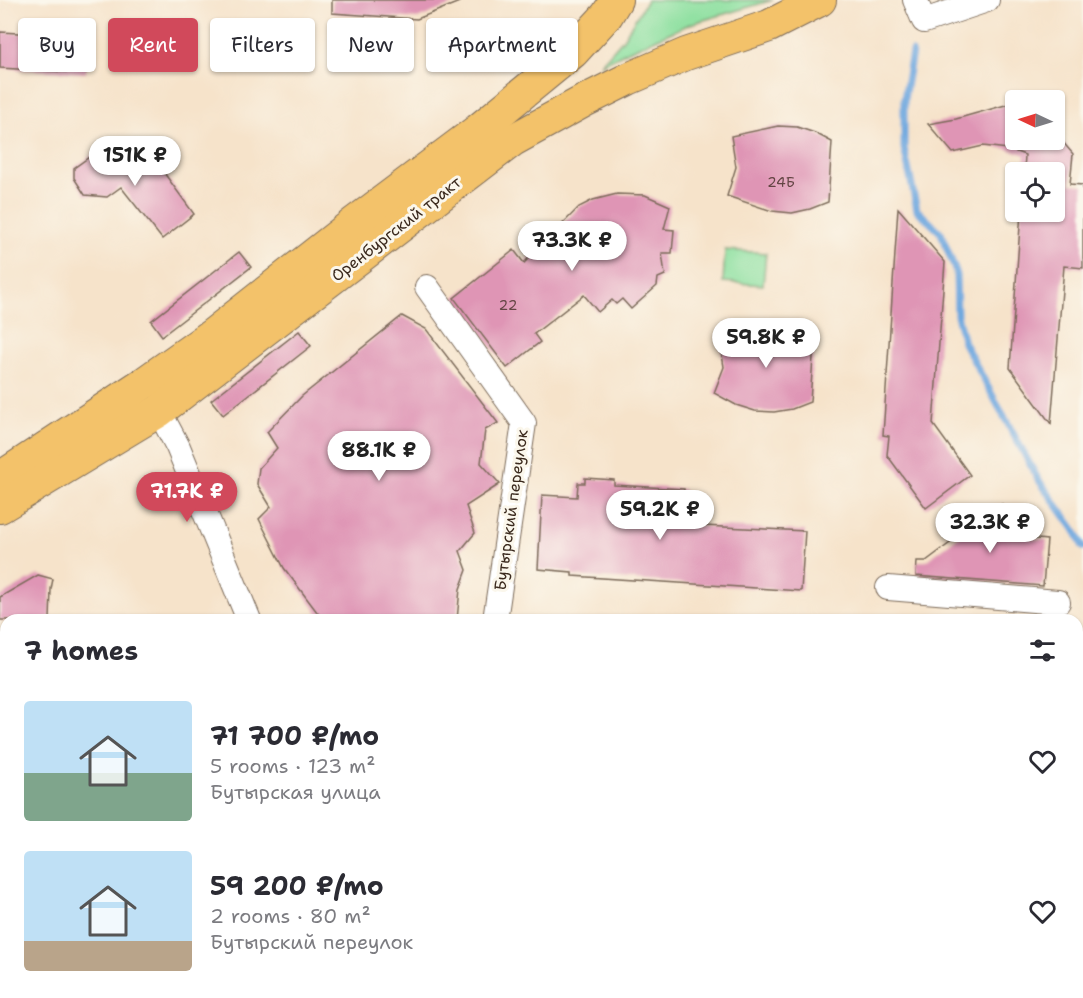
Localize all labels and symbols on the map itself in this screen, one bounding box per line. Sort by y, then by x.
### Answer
north arrow [1005,90,1065,150]
pin: 151K ₽ [86,136,184,187]
street label: Оренбургский тракт [327,171,466,286]
house number: 24Б [767,173,795,191]
pin: 73.3K ₽ [517,221,627,272]
house number: 22 [499,296,517,314]
pin: 59.8K ₽ [711,318,821,369]
street label: Бутырский переулок [489,428,533,592]
pin: 88.1K ₽ [324,431,434,482]
pin: 71.7K ₽ [132,472,242,523]
pin: 59.2K ₽ [605,490,715,541]
pin: 32.3K ₽ [935,503,1045,554]

